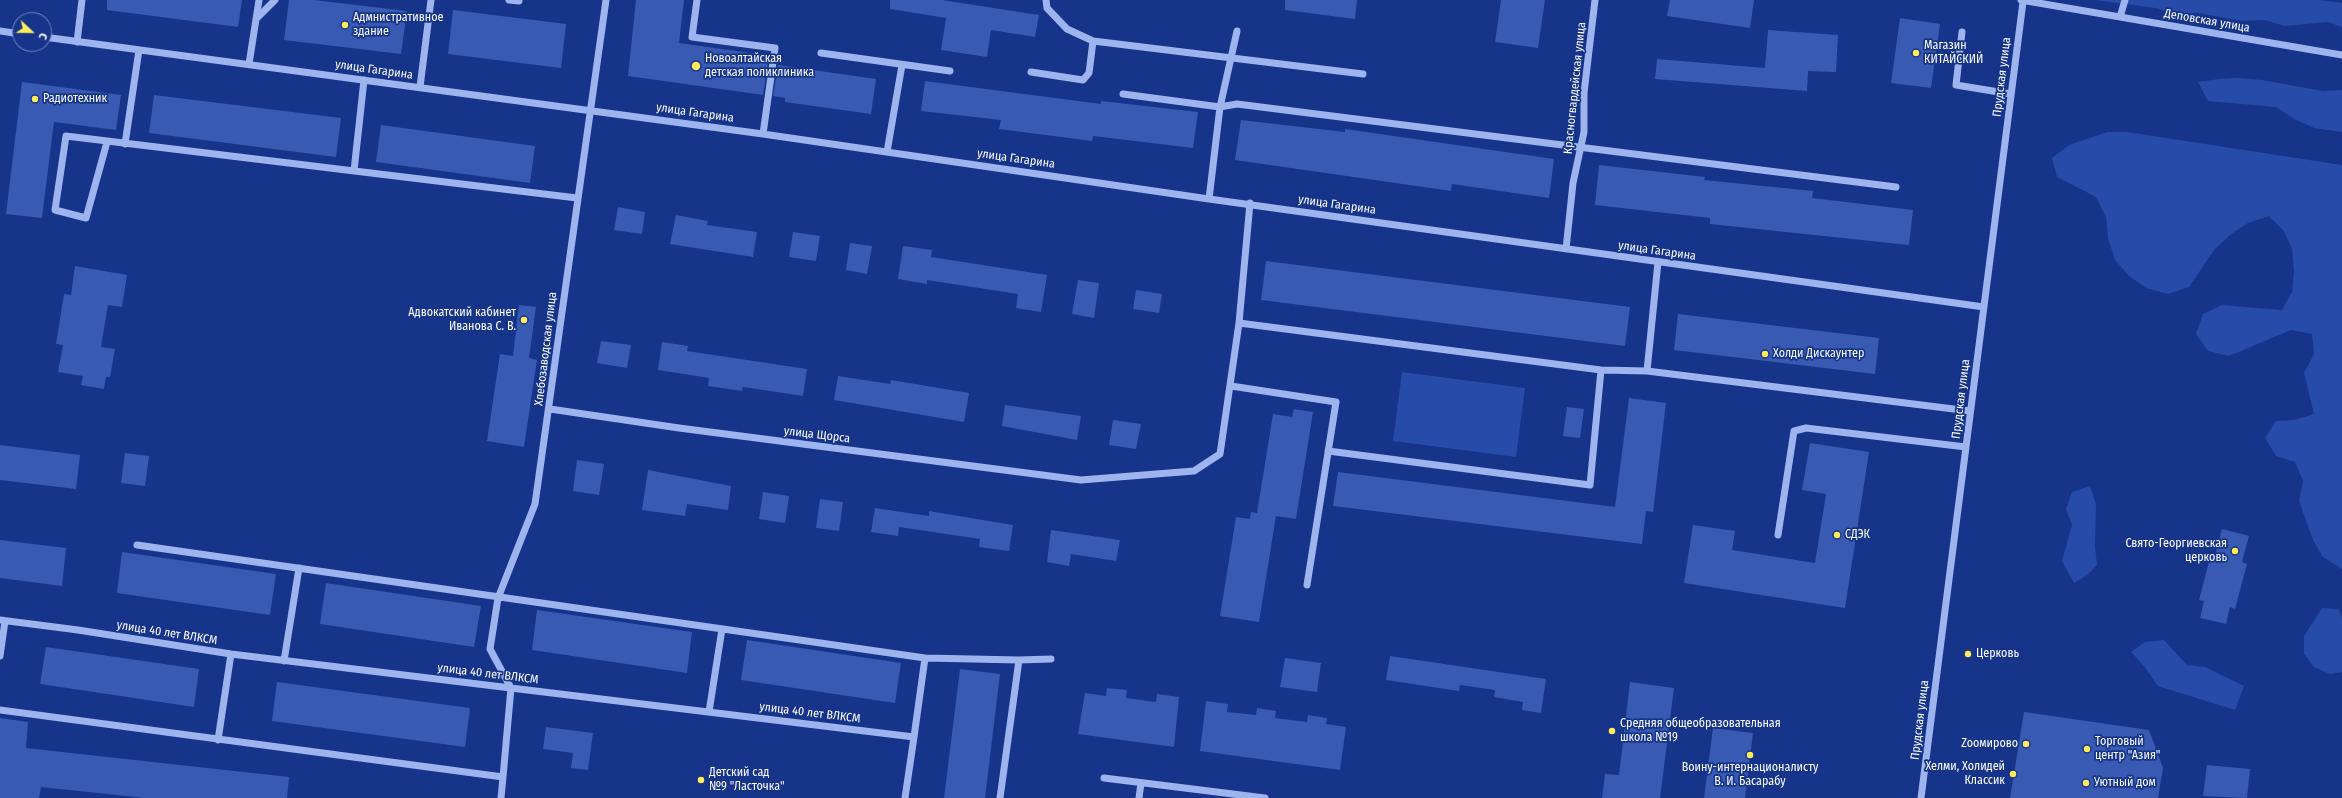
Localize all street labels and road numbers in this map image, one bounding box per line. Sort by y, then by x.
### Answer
street label: Деповская улица [2163,6,2251,36]
street label: Красногвардейская улица [1561,21,1589,155]
street label: Прудская улица [1990,36,2014,118]
street label: улица Гагарина [334,57,414,83]
street label: улица Гагарина [655,100,735,126]
street label: улица Гагарина [976,146,1056,172]
street label: улица Гагарина [1297,192,1377,218]
street label: улица Гагарина [1617,238,1697,264]
street label: Хлебозаводская улица [532,291,560,407]
street label: Прудская улица [1949,358,1973,440]
street label: улица Щорса [783,424,851,446]
street label: улица 40 лет ВЛКСМ [116,618,218,648]
street label: улица 40 лет ВЛКСМ [437,661,539,687]
street label: Прудская улица [1908,679,1932,761]
street label: улица 40 лет ВЛКСМ [759,700,861,726]

